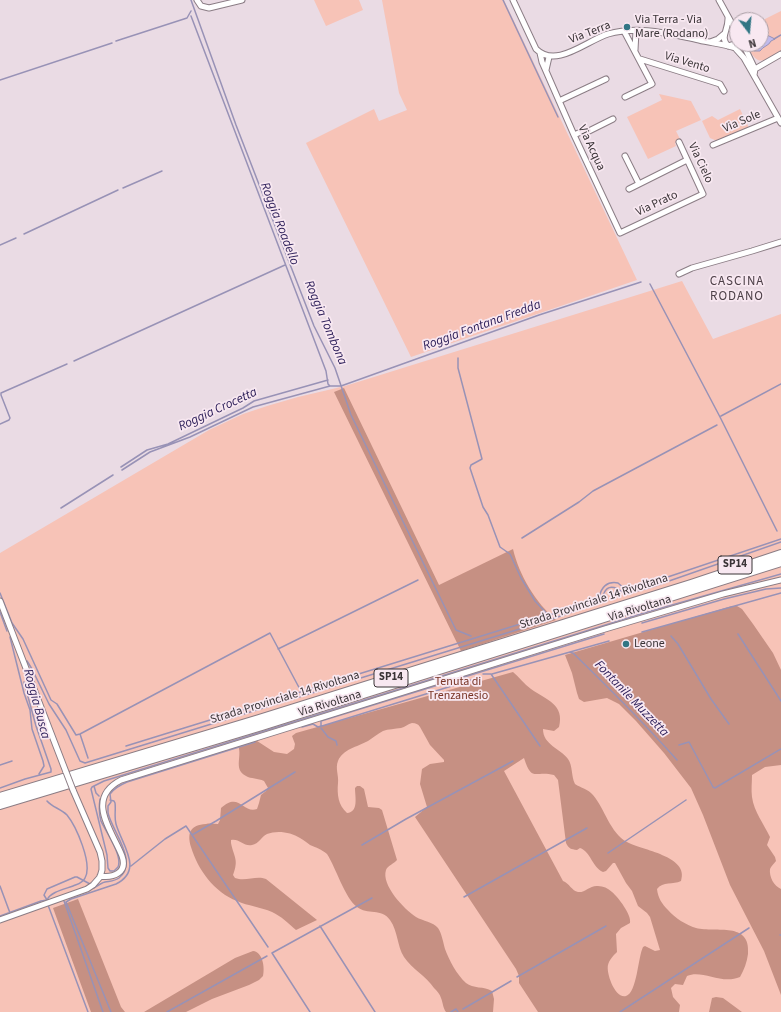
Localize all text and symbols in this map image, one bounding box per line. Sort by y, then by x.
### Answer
north arrow [729,12,769,52]
place label: Via Terra - Via Mare (Rodano) [635,13,708,41]
street label: Via Terra [567,19,613,47]
marker: Via Terra - Via Mare (Rodano) [622,22,632,32]
text: N [747,35,758,51]
street label: Via Vento [663,49,711,77]
street label: Via Sole [721,108,763,136]
street label: Via Acqua [574,123,608,173]
street label: Via Cielo [684,141,716,185]
water label: Roggia Roadello [256,180,302,268]
street label: Via Prato [634,188,680,220]
district label: CASCINA RODANO [710,274,764,305]
water label: Roggia Tombona [300,278,350,368]
water label: Roggia Fontana Fredda [421,297,543,355]
water label: Roggia Crocetta [176,385,260,435]
road number: SP14 [718,556,752,574]
street label: Strada Provinciale 14 Rivoltana [518,571,670,633]
street label: Via Rivoltana [607,593,673,625]
place label: Leone [634,637,665,651]
marker: Leone [621,639,631,649]
water label: Fontanile Muzzetta [591,658,671,740]
water label: Roggia Busca [19,667,53,741]
street label: Strada Provinciale 14 Rivoltana [209,668,361,728]
road number: SP14 [374,669,408,687]
park label: Tenuta di Trenzanesio [428,675,488,703]
street label: Via Rivoltana [297,688,363,720]

